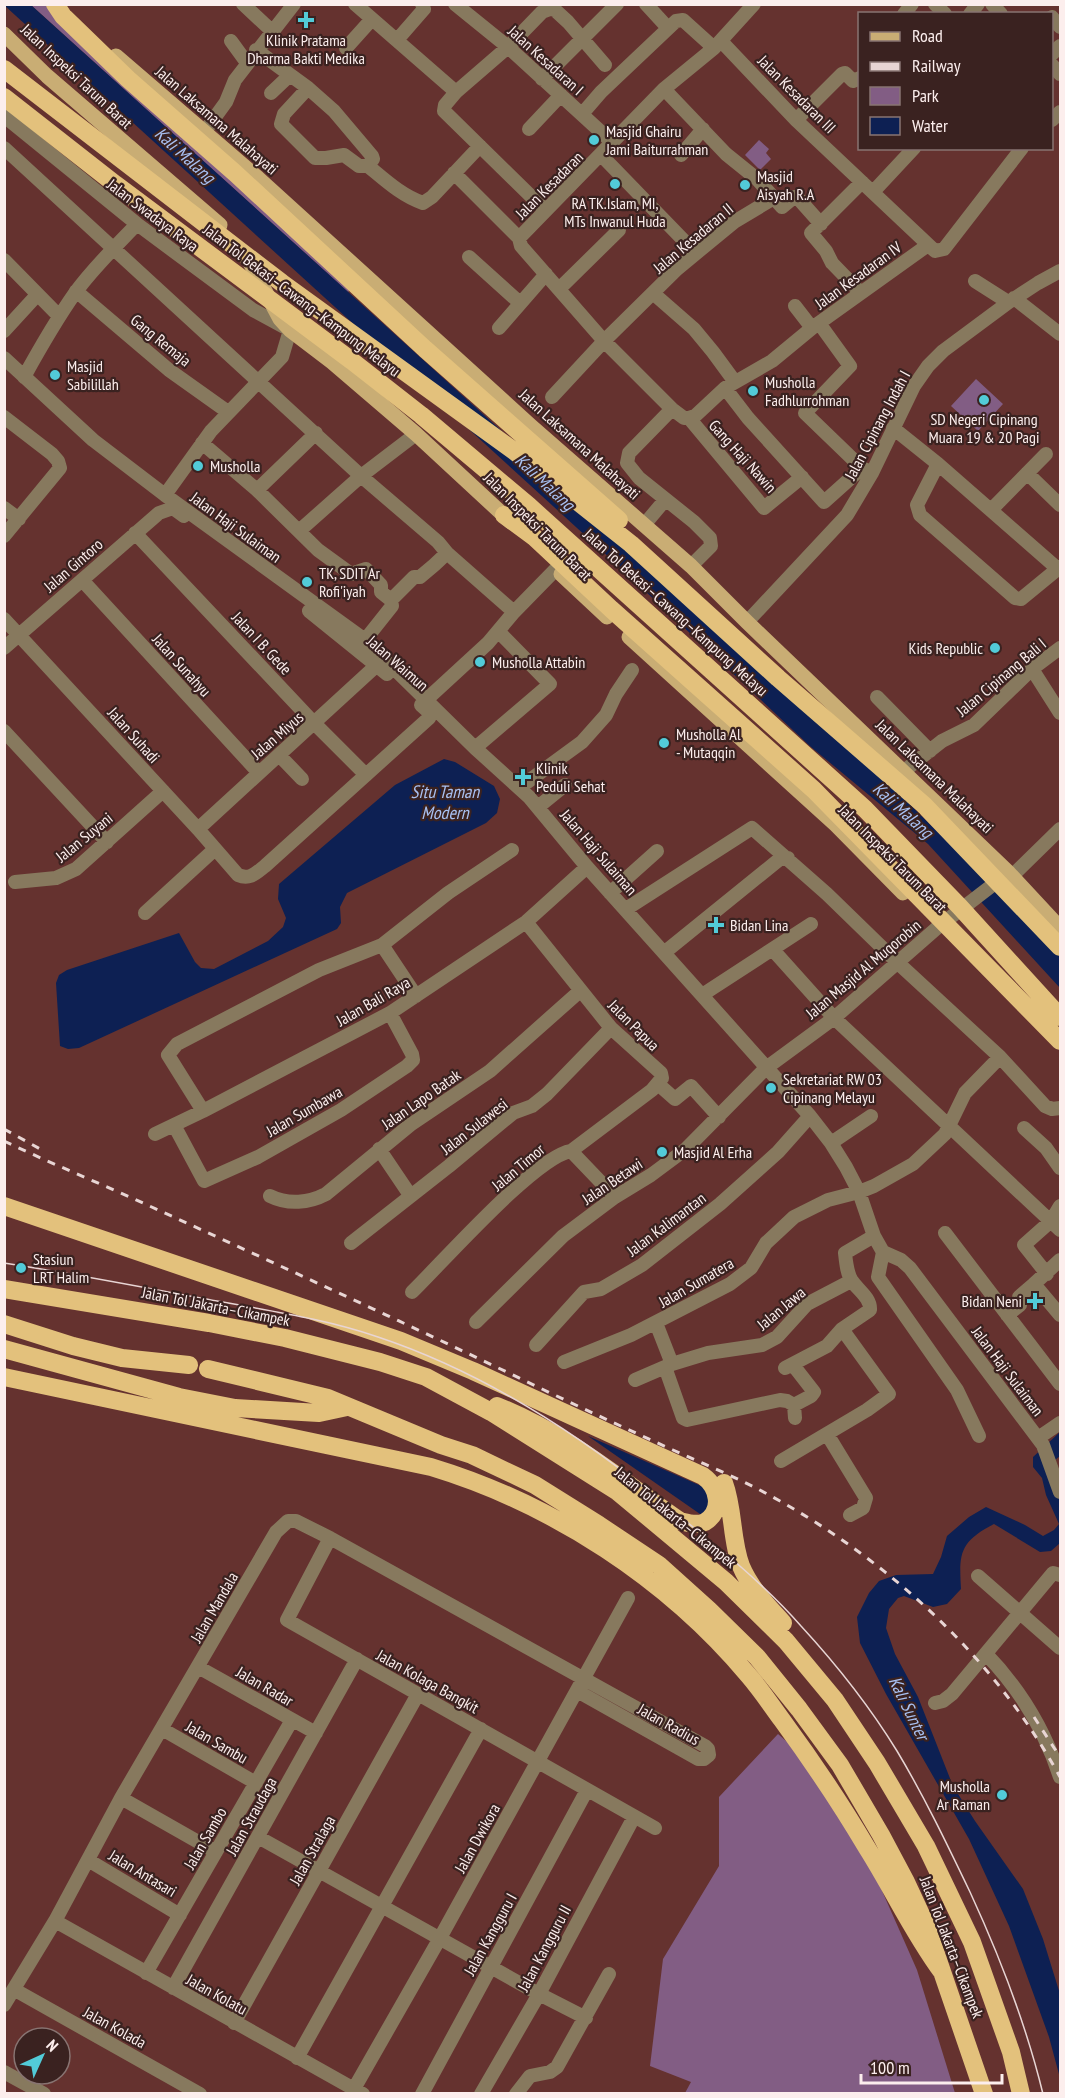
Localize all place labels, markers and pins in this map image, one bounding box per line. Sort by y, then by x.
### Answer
marker: Klinik Pratama Dharma Bakti Medika [297,11,315,29]
place label: Klinik Pratama Dharma Bakti Medika [247,30,365,68]
place label: Masjid Ghairu Jami Baiturrahman [605,121,708,159]
marker: Masjid Ghairu Jami Baiturrahman [587,133,601,147]
place label: Masjid Aisyah R.A [757,166,815,204]
marker: RA TK.Islam, MI, MTs Inwanul Huda [608,177,622,191]
marker: Masjid Aisyah R.A [738,178,752,192]
place label: RA TK.Islam, MI, MTs Inwanul Huda [564,193,666,231]
place label: Masjid Sabilillah [67,356,119,394]
marker: Masjid Sabilillah [48,368,62,382]
place label: Musholla Fadhlurrohman [765,372,849,410]
marker: Musholla Fadhlurrohman [746,384,760,398]
marker: SD Negeri Cipinang Muara 19 & 20 Pagi [977,393,991,407]
place label: SD Negeri Cipinang Muara 19 & 20 Pagi [929,409,1039,447]
place label: Musholla [210,456,260,476]
marker: Musholla [191,459,205,473]
place label: TK, SDIT Ar Rofi'iyah [319,563,380,601]
marker: TK, SDIT Ar Rofi'iyah [300,575,314,589]
place label: Kids Republic [909,638,983,658]
marker: Kids Republic [988,641,1002,655]
place label: Musholla Attabin [492,652,585,672]
marker: Musholla Attabin [473,655,487,669]
place label: Musholla Al - Mutaqqin [676,724,741,762]
marker: Musholla Al - Mutaqqin [657,736,671,750]
place label: Klinik Peduli Sehat [536,758,606,796]
marker: Klinik Peduli Sehat [514,768,532,786]
place label: Bidan Lina [730,915,788,935]
marker: Bidan Lina [707,916,725,934]
place label: Sekretariat RW 03 Cipinang Melayu [783,1069,882,1107]
marker: Sekretariat RW 03 Cipinang Melayu [764,1081,778,1095]
place label: Masjid Al Erha [674,1142,752,1162]
marker: Masjid Al Erha [655,1145,669,1159]
place label: Stasiun LRT Halim [33,1249,89,1287]
marker: Stasiun LRT Halim [14,1261,28,1275]
place label: Bidan Neni [962,1291,1022,1311]
marker: Bidan Neni [1026,1292,1044,1310]
place label: Musholla Ar Raman [937,1776,990,1814]
marker: Musholla Ar Raman [995,1788,1009,1802]

